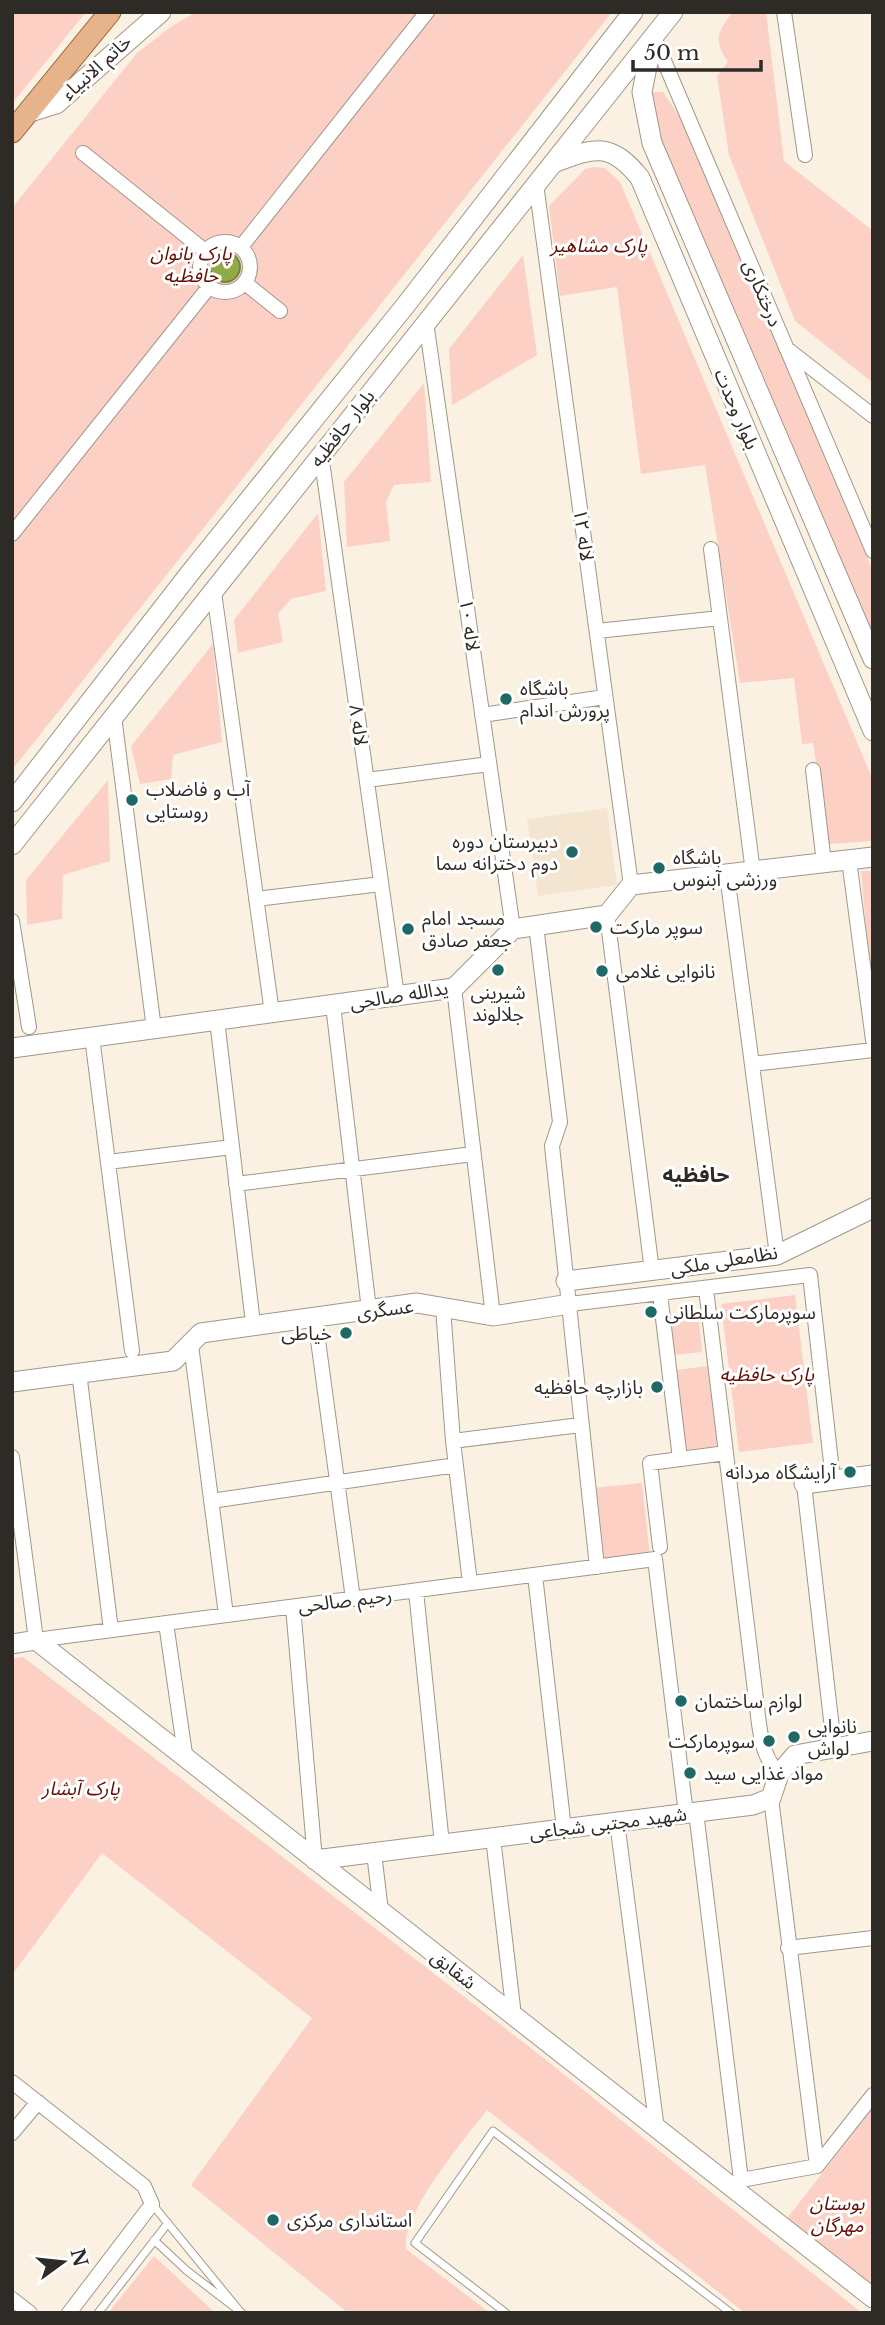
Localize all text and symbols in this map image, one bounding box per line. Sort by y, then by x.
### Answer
scale bar [633,28,761,72]
street label: خاتم الانبیاء [57,30,138,107]
text: 50 m [644,40,700,66]
park label: پارک مشاهیر [549,234,648,258]
park label: پارک بانوان حافظیه [150,242,232,287]
street label: درختکاری [738,256,787,330]
street label: بلوار وحدت [709,365,764,453]
street label: بلوار حافظیه [305,385,380,472]
street label: لاله ۱۲ [568,508,599,563]
street label: لاله ۱۰ [454,598,485,653]
place label: باشگاه پرورش اندام [520,677,610,725]
marker: باشگاه پرورش اندام [498,691,514,707]
street label: لاله ۸ [344,703,373,747]
place label: آب و فاضلاب روستایی [146,778,252,823]
marker: آب و فاضلاب روستایی [124,792,140,808]
place label: دبیرستان دوره دوم دخترانه سما [436,830,558,878]
marker: دبیرستان دوره دوم دخترانه سما [564,844,580,860]
place label: باشگاه ورزشی آبنوس [673,846,777,891]
marker: باشگاه ورزشی آبنوس [651,860,667,876]
place label: مسجد امام جعفر صادق [422,907,512,952]
place label: سوپر مارکت [610,916,703,940]
marker: سوپر مارکت [588,919,604,935]
marker: مسجد امام جعفر صادق [400,921,416,937]
place label: نانوایی غلامی [616,960,715,983]
marker: شیرینی جلالوند [490,962,506,978]
marker: نانوایی غلامی [594,963,610,979]
street label: یدالله صالحی [348,976,450,1015]
place label: شیرینی جلالوند [470,981,526,1026]
district label: حافظیه [663,1162,729,1188]
street label: نظامعلی ملکی [669,1241,779,1280]
street label: عسگری [355,1295,415,1324]
place label: سوپرمارکت سلطانی [665,1301,816,1325]
marker: سوپرمارکت سلطانی [643,1304,659,1320]
place label: خیاطی [281,1322,332,1345]
marker: خیاطی [338,1325,354,1341]
park label: پارک حافظیه [720,1363,814,1387]
place label: بازارچه حافظیه [534,1376,643,1400]
marker: بازارچه حافظیه [649,1379,665,1395]
place label: آرایشگاه مردانه [725,1461,837,1484]
marker: آرایشگاه مردانه [842,1464,858,1480]
street label: رحیم صالحی [297,1583,394,1621]
place label: لوازم ساختمان [695,1690,803,1716]
marker: لوازم ساختمان [673,1693,689,1709]
place label: نانوایی لواش [808,1715,857,1760]
marker: نانوایی لواش [786,1729,802,1745]
place label: سوپرمارکت [668,1730,755,1754]
marker: سوپرمارکت [761,1733,777,1749]
place label: مواد غذایی سید [704,1762,823,1785]
marker: مواد غذایی سید [682,1765,698,1781]
park label: پارک آبشار [40,1777,120,1801]
street label: شهید مجتبی شجاعی [528,1802,688,1845]
street label: شقایق [427,1945,481,1994]
park label: بوستان مهرگان [810,2192,865,2237]
place label: استانداری مرکزی [287,2209,412,2232]
marker: استانداری مرکزی [265,2212,281,2228]
north arrow [28,2227,98,2297]
text: N [66,2246,92,2269]

